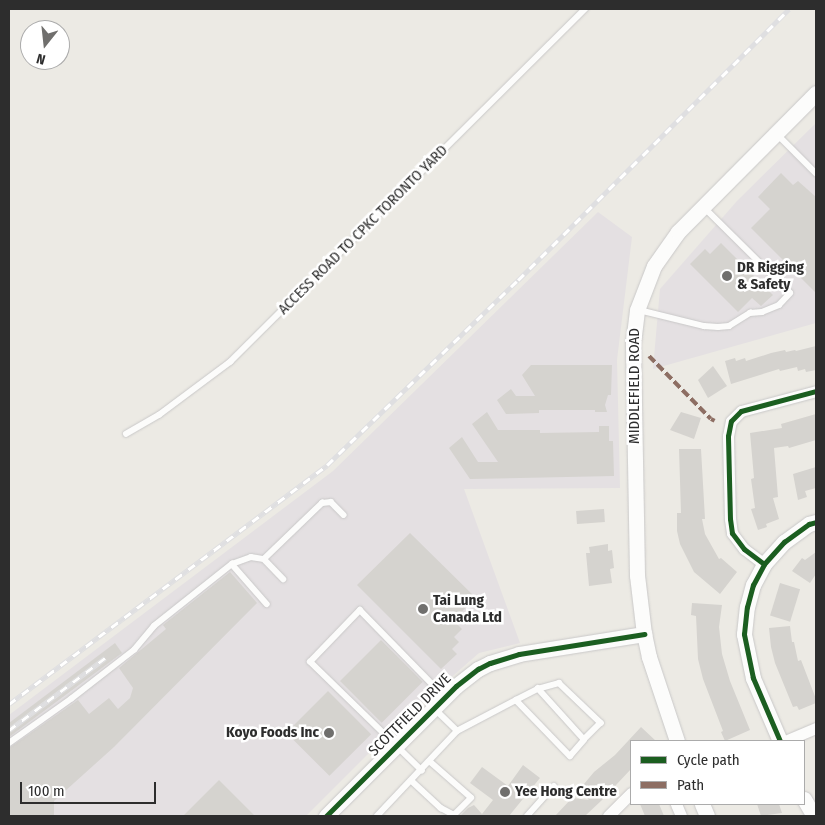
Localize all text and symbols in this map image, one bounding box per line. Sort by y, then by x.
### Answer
north arrow [20,20,70,70]
text: N [35,50,47,68]
street label: ACCESS ROAD TO CPKC TORONTO YARD [275,142,451,318]
place label: DR Rigging & Safety [737,258,804,293]
marker: DR Rigging & Safety [721,270,733,282]
street label: MIDDLEFIELD ROAD [626,328,644,444]
place label: Tai Lung Canada Ltd [433,591,502,626]
marker: Tai Lung Canada Ltd [417,603,429,615]
street label: SCOTTFIELD DRIVE [365,670,455,760]
place label: Koyo Foods Inc [226,724,319,742]
marker: Koyo Foods Inc [323,727,335,739]
legend [630,740,805,805]
text: Cycle path [677,751,740,769]
scale bar [22,772,159,804]
text: Path [677,776,704,794]
text: 100 m [28,782,65,800]
place label: Yee Hong Centre [515,783,617,801]
marker: Yee Hong Centre [499,786,511,798]

